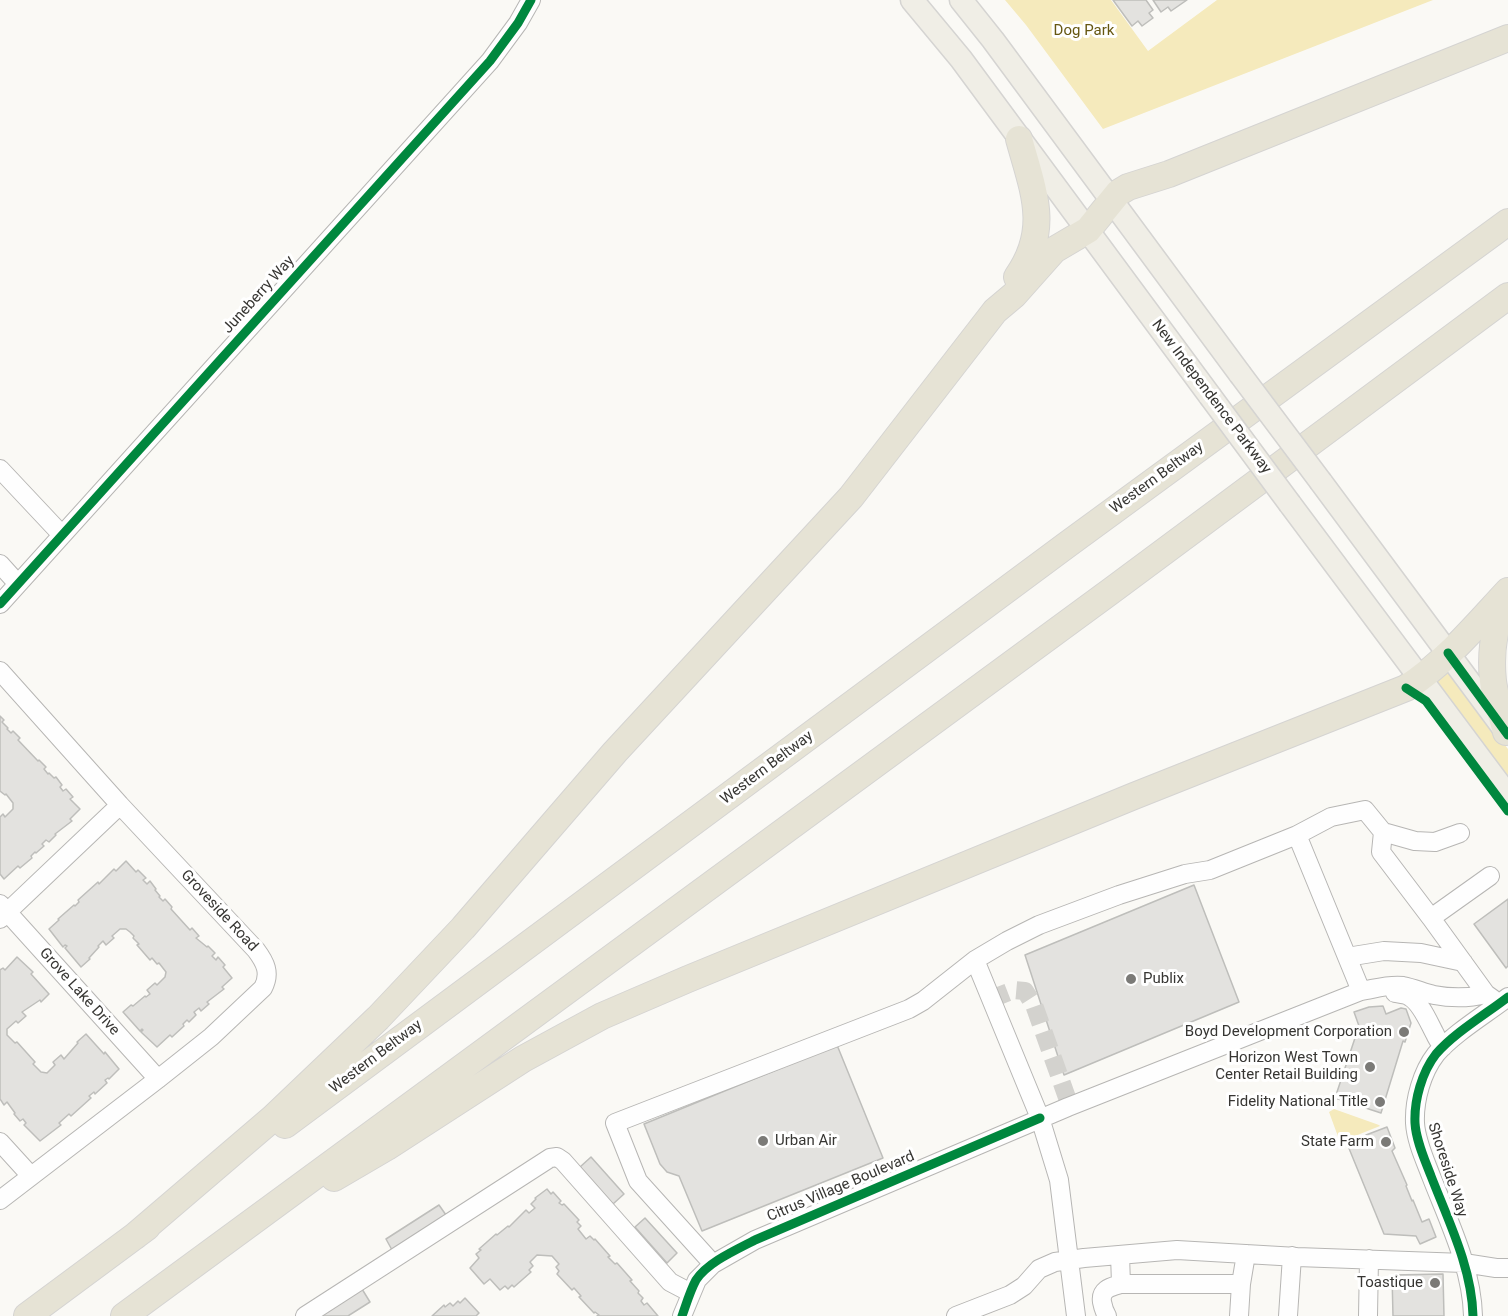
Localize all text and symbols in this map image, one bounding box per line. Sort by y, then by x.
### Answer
park label: Dog Park [1054,22,1114,40]
street label: Juneberry Way [219,252,299,338]
street label: New Independence Parkway [1147,317,1275,477]
street label: Western Beltway [1107,438,1207,518]
street label: Western Beltway [717,727,817,809]
street label: Groveside Road [177,867,261,955]
street label: Grove Lake Drive [35,945,123,1039]
place label: Publix [1143,970,1184,988]
marker: Publix [1124,972,1138,986]
street label: Western Beltway [326,1016,426,1098]
place label: Boyd Development Corporation [1185,1023,1392,1041]
marker: Boyd Development Corporation [1397,1025,1411,1039]
place label: Horizon West Town Center Retail Building [1215,1049,1358,1084]
marker: Horizon West Town Center Retail Building [1363,1060,1377,1074]
place label: Fidelity National Title [1228,1093,1368,1111]
marker: Fidelity National Title [1373,1095,1387,1109]
street label: Shoreside Way [1423,1120,1471,1220]
place label: Urban Air [775,1132,837,1150]
place label: State Farm [1301,1133,1374,1151]
marker: Urban Air [756,1134,770,1148]
marker: State Farm [1379,1135,1393,1149]
street label: Citrus Village Boulevard [765,1148,917,1226]
place label: Toastique [1357,1274,1423,1292]
marker: Toastique [1428,1276,1442,1290]

